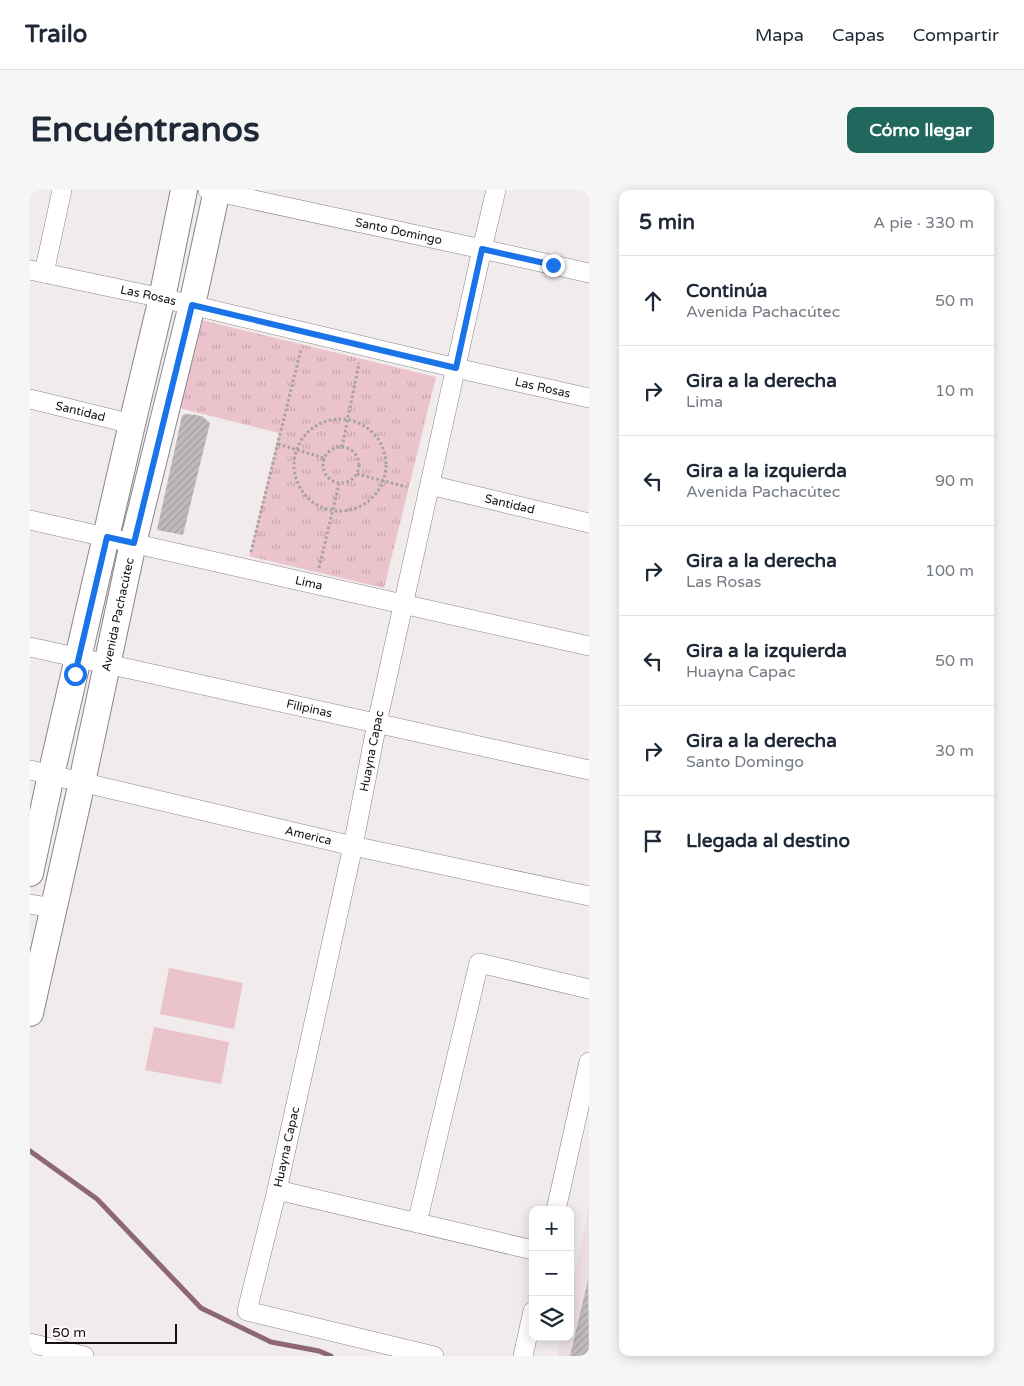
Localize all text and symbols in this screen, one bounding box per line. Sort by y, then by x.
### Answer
text: Trailo [25,20,87,49]
text: Mapa [755,24,804,46]
text: Capas [832,24,885,46]
text: Compartir [913,24,999,46]
button: Cómo llegar [847,107,994,153]
text: Encuéntranos [30,109,260,151]
text: 5 min [639,210,695,235]
text: A pie · 330 m [873,213,974,233]
street label: Santo Domingo [354,215,443,247]
route end [542,254,565,277]
text: Continúa [686,280,768,302]
street label: Las Rosas [119,282,178,308]
icon: ahead [639,287,667,315]
text: 50 m [935,291,974,311]
text: Avenida Pachacútec [686,302,840,322]
text: Gira a la derecha [686,370,837,392]
street label: Las Rosas [513,374,572,401]
icon: right [639,377,667,405]
text: 10 m [935,381,974,401]
text: Lima [686,392,723,412]
street label: Santidad [54,399,107,424]
text: Gira a la izquierda [686,460,847,482]
icon: left [639,467,667,495]
text: 90 m [935,471,974,491]
text: Avenida Pachacútec [686,482,840,502]
street label: Santidad [483,491,536,517]
text: Gira a la derecha [686,550,837,572]
street label: Avenida Pachacútec [99,556,137,673]
icon: right [639,557,667,585]
text: 100 m [925,561,974,581]
text: Las Rosas [686,572,762,592]
street label: Lima [294,573,324,593]
text: Gira a la izquierda [686,640,847,662]
icon: left [639,647,667,675]
text: 50 m [935,651,974,671]
text: Huayna Capac [686,662,796,682]
route start [64,663,87,686]
street label: Filipinas [285,697,334,720]
street label: Huayna Capac [357,709,387,793]
text: Gira a la derecha [686,730,837,752]
icon: right [639,737,667,765]
text: 30 m [935,741,974,761]
text: Santo Domingo [686,752,804,772]
street label: America [284,823,333,848]
icon: arrive [639,827,667,855]
text: Llegada al destino [686,830,850,852]
street label: Huayna Capac [271,1105,302,1189]
map controls [529,1206,574,1341]
button: + [529,1206,574,1251]
button: − [529,1251,574,1296]
button: layers [529,1296,574,1341]
scale bar [45,1321,178,1344]
text: 50 m [52,1324,86,1341]

